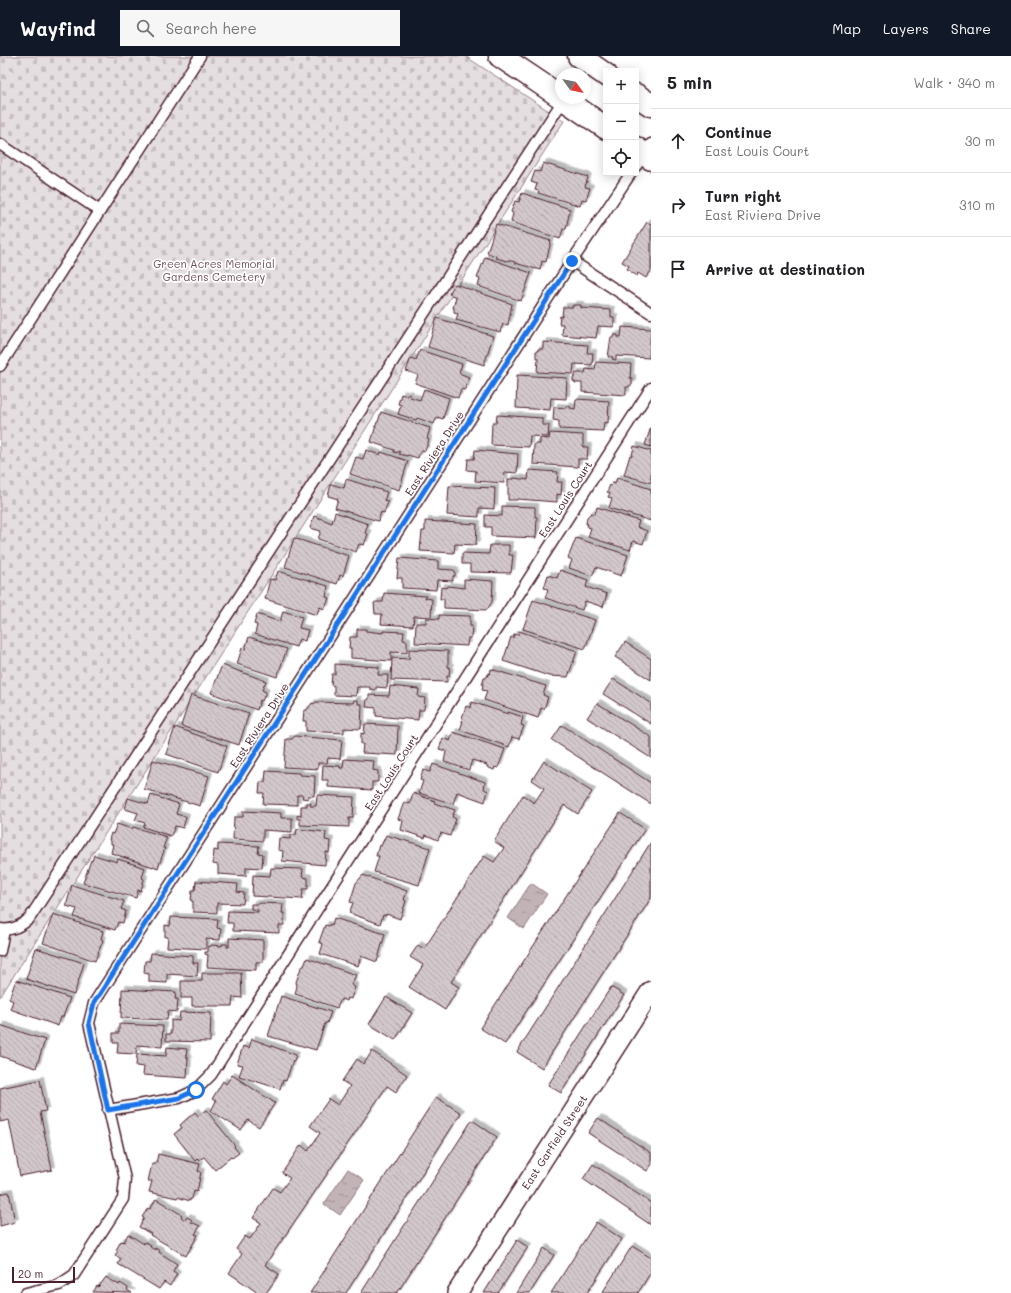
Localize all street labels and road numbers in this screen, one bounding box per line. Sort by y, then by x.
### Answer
street label: East Riviera Drive [401,408,467,498]
street label: East Louis Court [535,458,595,540]
street label: East Riviera Drive [226,680,292,770]
street label: East Louis Court [361,731,421,813]
street label: East Garfield Street [518,1092,590,1192]

